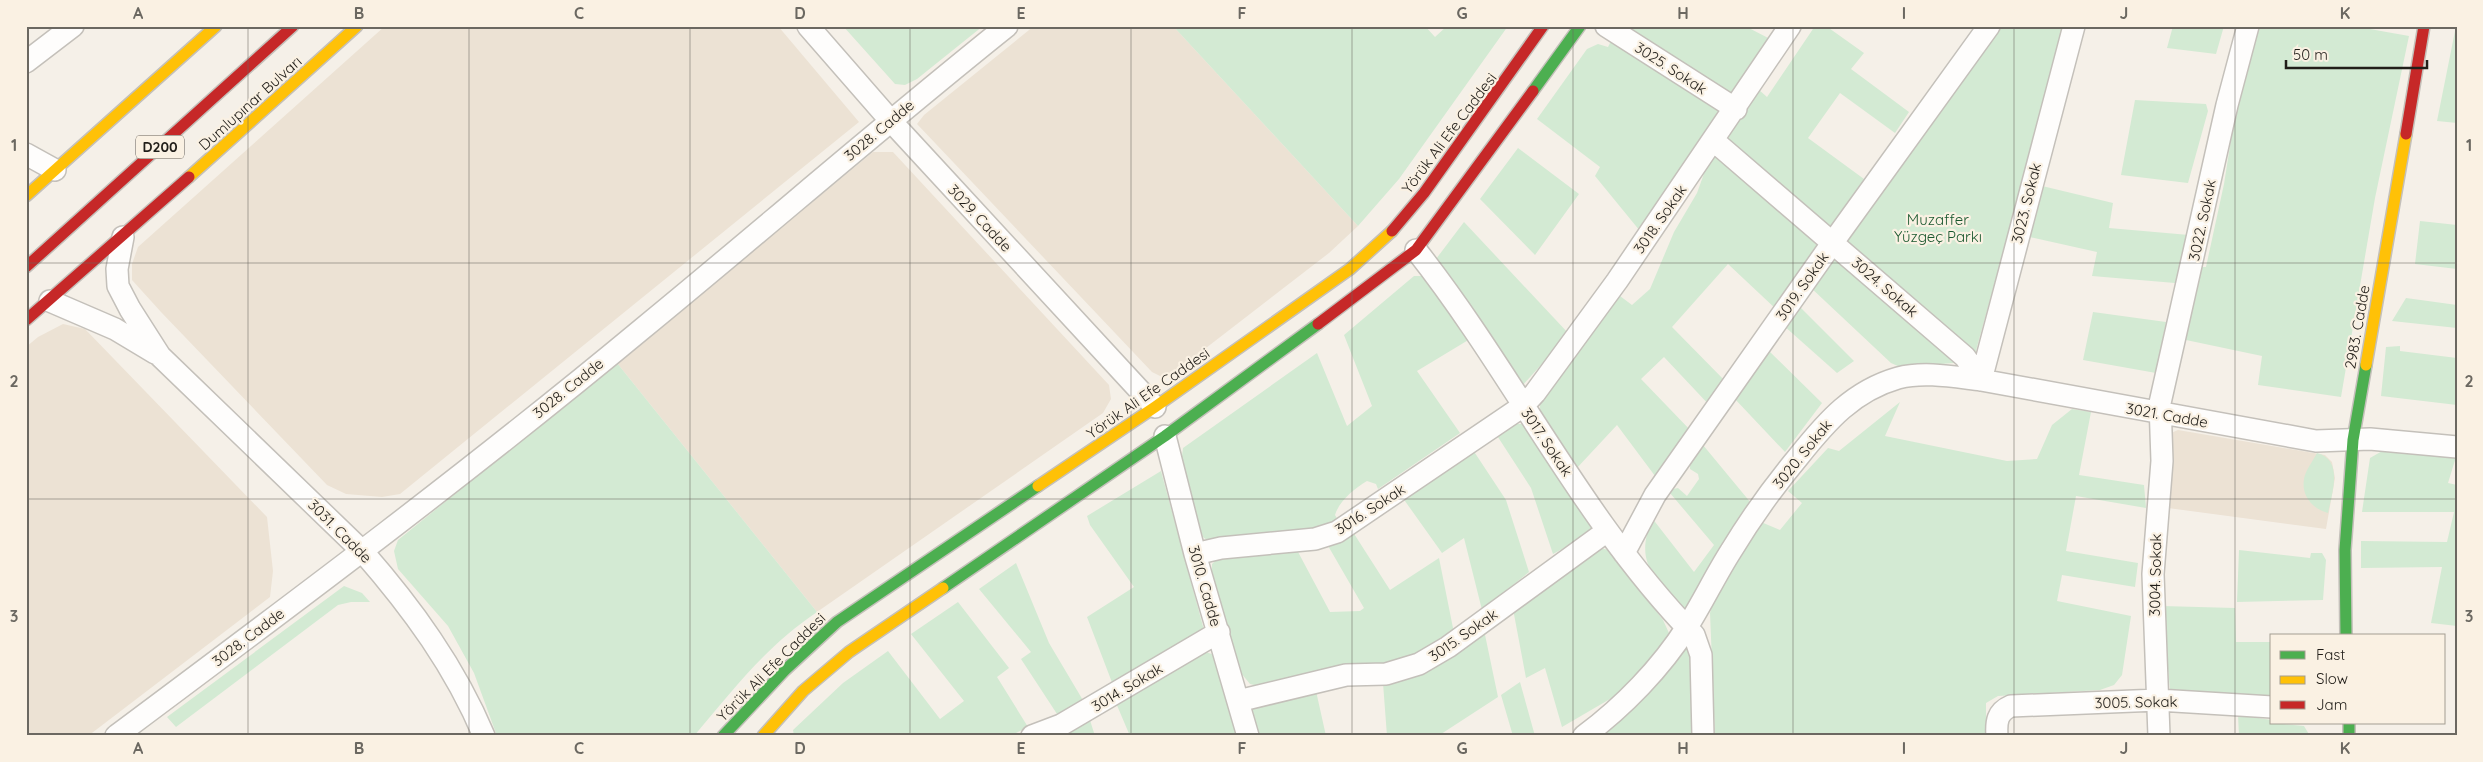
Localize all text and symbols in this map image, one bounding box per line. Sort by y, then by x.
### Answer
text: A [133,3,144,23]
text: B [354,3,364,23]
text: C [574,3,584,23]
text: D [794,3,806,23]
text: E [1016,3,1026,23]
text: F [1238,3,1247,23]
text: G [1456,3,1468,23]
text: H [1677,3,1689,23]
text: I [1902,3,1906,23]
text: J [2120,3,2128,23]
text: K [2340,3,2350,23]
street label: 3025. Sokak [1631,38,1711,98]
scale bar [2286,38,2427,70]
text: 50 m [2293,45,2328,64]
street label: Dumlupınar Bulvarı [195,52,305,154]
street label: Yörük Ali Efe Caddesi [1397,69,1501,197]
street label: 3028. Cadde [840,95,918,165]
text: 1 [11,135,17,155]
text: 1 [2466,135,2472,155]
road number: D200 [136,136,184,158]
street label: 3023. Sokak [2007,161,2045,245]
street label: 3022. Sokak [2184,178,2220,262]
street label: 3029. Cadde [944,180,1016,256]
street label: 3018. Sokak [1629,181,1691,257]
park label: Muzaffer Yüzgeç Parkı [1894,210,1982,246]
street label: 3019. Sokak [1771,248,1833,324]
street label: 3024. Sokak [1848,253,1922,321]
street label: 2983. Cadde [2340,283,2374,371]
street label: Yörük Ali Efe Caddesi [1083,343,1213,443]
street label: 3028. Cadde [529,354,607,422]
text: 2 [9,371,19,391]
text: 2 [2464,371,2474,391]
street label: 3021. Cadde [2124,398,2210,432]
street label: 3017. Sokak [1517,404,1577,480]
street label: 3020. Sokak [1768,416,1836,492]
street label: 3016. Sokak [1331,479,1409,539]
street label: 3031. Cadde [304,495,376,567]
street label: 3004. Sokak [2145,533,2165,617]
street label: 3010. Cadde [1184,543,1226,629]
street label: 3028. Cadde [208,604,288,670]
street label: 3015. Sokak [1425,604,1501,666]
text: 3 [10,606,18,626]
text: 3 [2465,606,2473,626]
street label: Yörük Ali Efe Caddesi [713,609,829,725]
legend [2270,634,2446,724]
text: Fast [2316,645,2345,664]
street label: 3014. Sokak [1088,658,1166,716]
text: Slow [2316,669,2348,688]
street label: 3005. Sokak [2094,692,2178,712]
text: Jam [2316,695,2347,714]
text: A [133,738,144,758]
text: B [354,738,364,758]
text: C [574,738,584,758]
text: D [794,738,806,758]
text: E [1016,738,1026,758]
text: F [1238,738,1247,758]
text: G [1456,738,1468,758]
text: H [1677,738,1689,758]
text: I [1902,738,1906,758]
text: J [2120,738,2128,758]
text: K [2340,738,2350,758]

